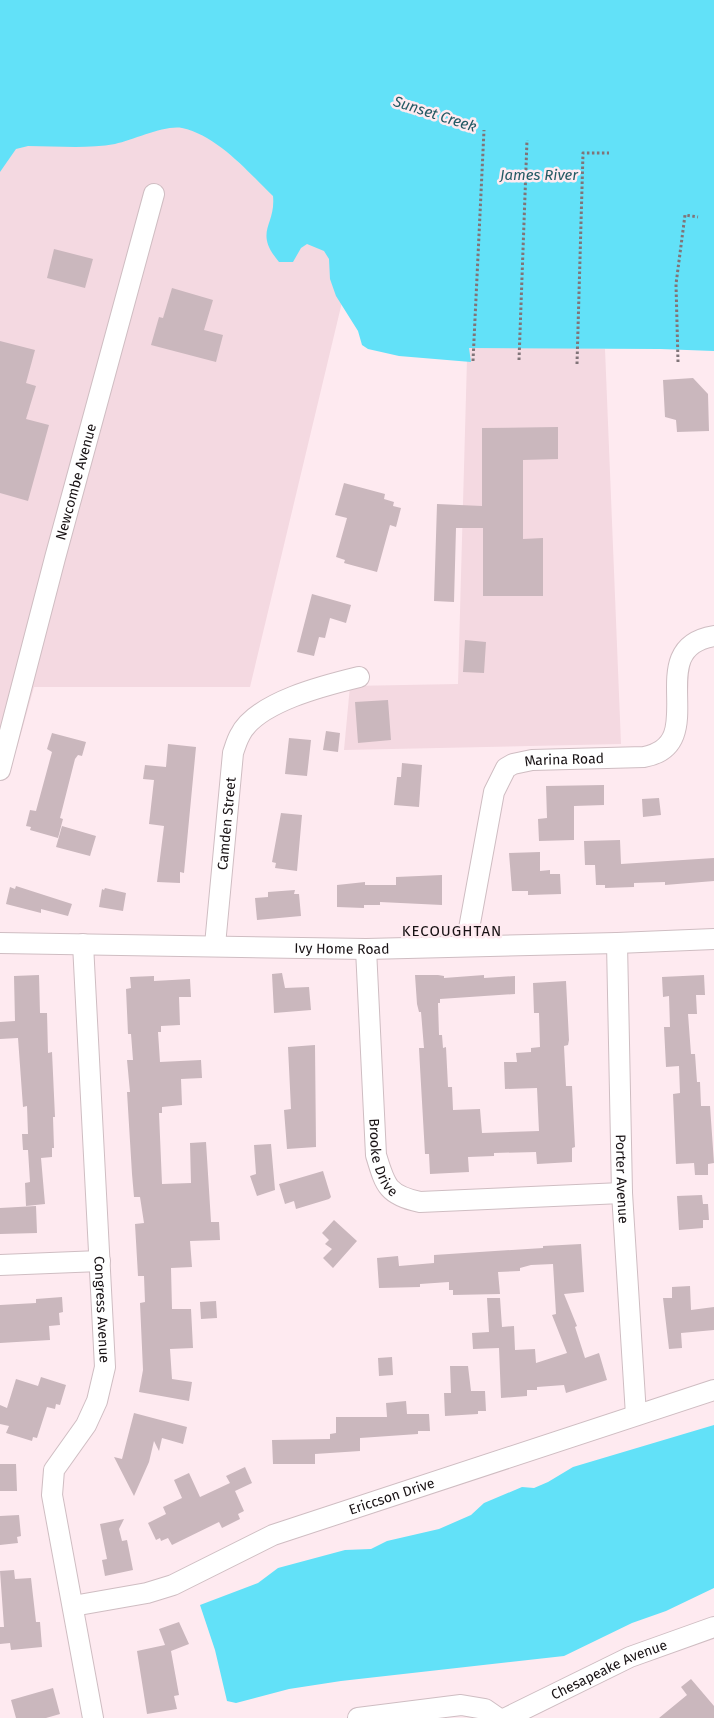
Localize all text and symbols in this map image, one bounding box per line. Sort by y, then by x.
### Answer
water label: Sunset Creek [390,92,479,136]
water label: James River [499,166,579,184]
street label: Newcombe Avenue [52,422,100,542]
street label: Marina Road [523,750,604,770]
street label: Camden Street [214,775,240,871]
district label: KECOUGHTAN [402,922,502,940]
street label: Ivy Home Road [294,940,390,958]
street label: Brooke Drive [365,1118,401,1201]
street label: Porter Avenue [612,1134,632,1224]
street label: Congress Avenue [90,1256,113,1363]
street label: Ericcson Drive [347,1474,437,1519]
street label: Chesapeake Avenue [548,1636,670,1704]

